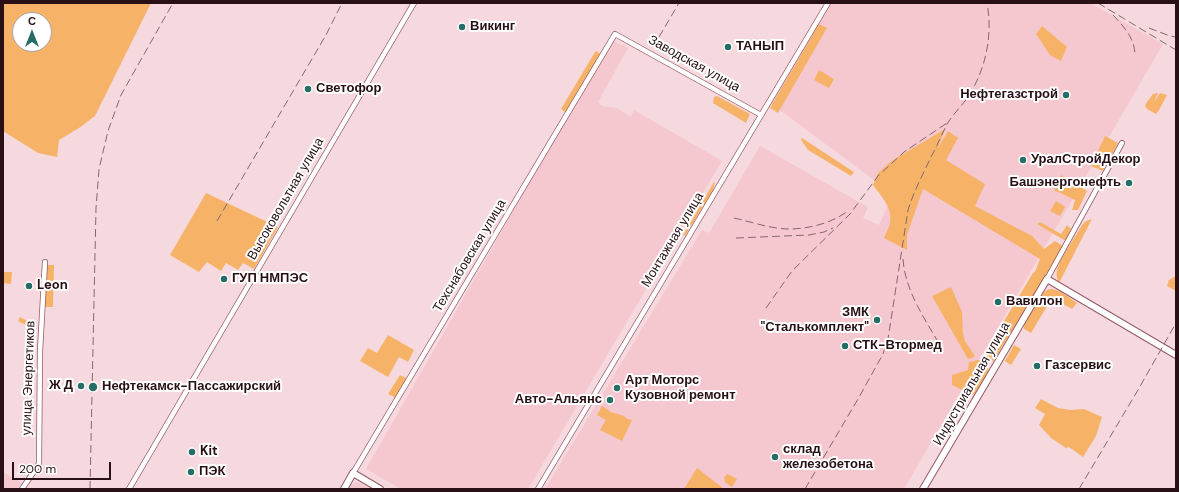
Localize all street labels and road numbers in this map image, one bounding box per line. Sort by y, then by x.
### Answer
street label: Заводская улица [645,32,743,96]
street label: Высоковольтная улица [245,135,327,263]
street label: Монтажная улица [639,190,707,290]
street label: Техснабовская улица [430,197,510,315]
street label: улица Энергетиков [19,320,39,436]
street label: Индустриальная улица [930,320,1014,448]

